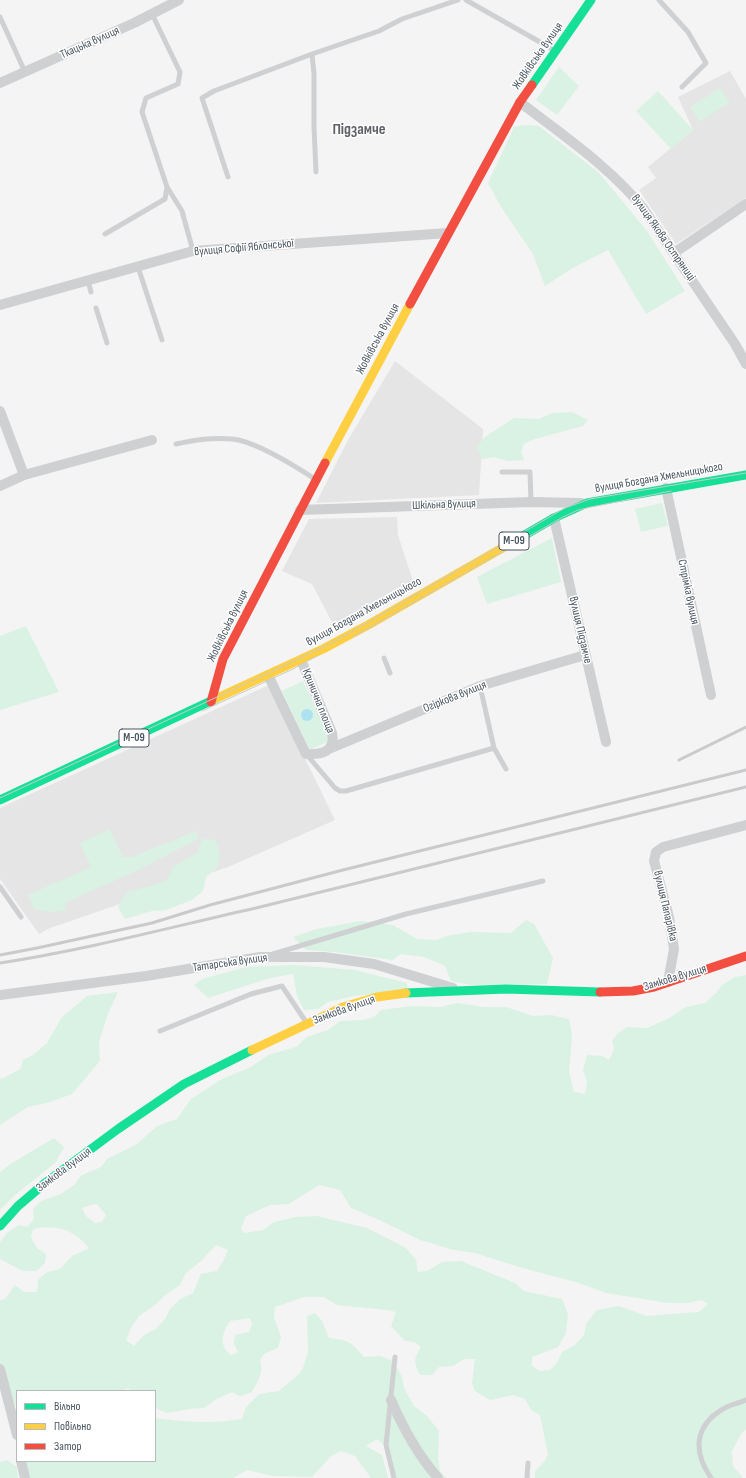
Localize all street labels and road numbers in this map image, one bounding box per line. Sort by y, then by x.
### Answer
street label: Жовківська вулиця [510,20,566,92]
street label: Ткацька вулиця [58,24,122,62]
street label: вулиця Якова Остряниці [628,192,698,284]
street label: вулиця Софії Яблонської [194,236,294,260]
street label: Жовківська вулиця [353,301,403,377]
street label: вулиця Богдана Хмельницького [594,460,724,496]
street label: Шкільна вулиця [412,497,476,513]
road number: М-09 [499,532,529,550]
street label: Стрімка вулиця [674,558,702,626]
street label: вулиця Богдана Хмельницького [304,574,424,650]
street label: Жовківська вулиця [204,588,252,664]
street label: вулиця Підзамче [565,595,595,665]
street label: Кринична площа [299,667,337,735]
street label: Огіркова вулиця [421,678,489,716]
road number: М-09 [119,729,149,747]
street label: вулиця Папарівка [650,869,680,943]
street label: Татарська вулиця [192,951,268,975]
street label: Замкова вулиця [642,962,708,994]
street label: Замкова вулиця [311,992,377,1028]
street label: Замкова вулиця [34,1145,94,1195]

